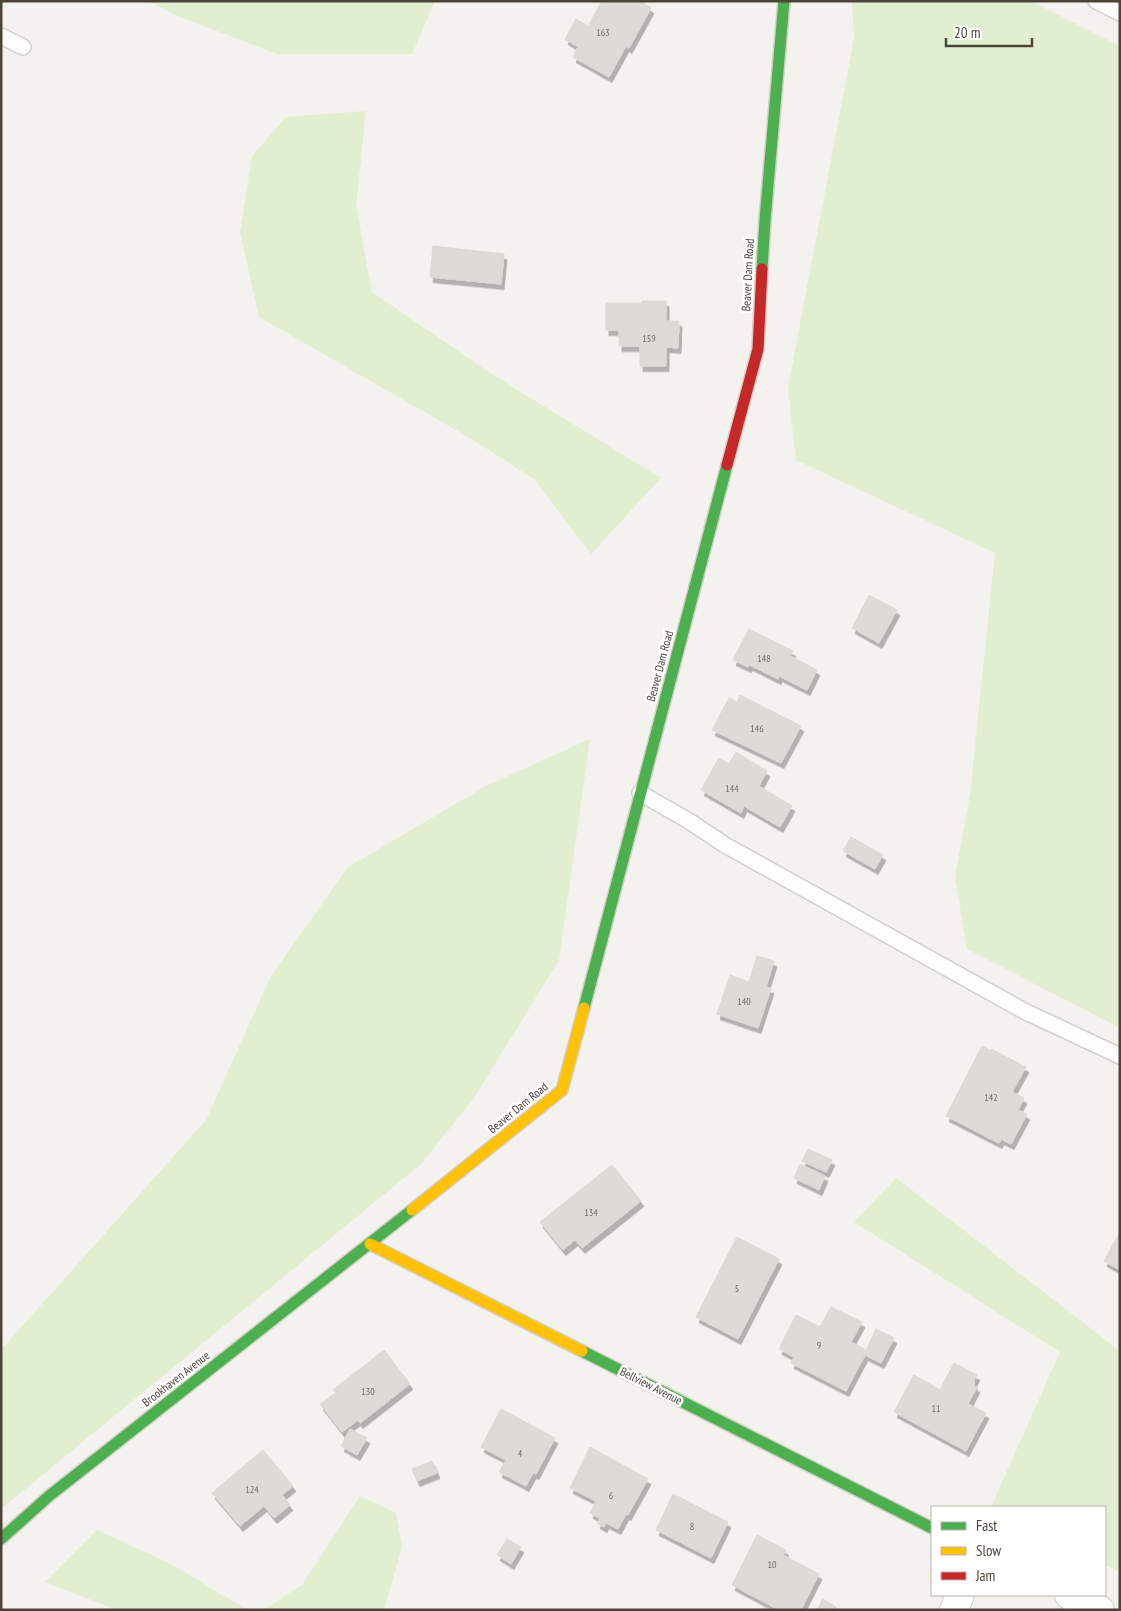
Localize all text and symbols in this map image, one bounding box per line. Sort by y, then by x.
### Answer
scale bar [946,15,1032,47]
text: 20 m [954,23,980,42]
house number: 163 [596,26,610,39]
street label: Beaver Dam Road [738,238,757,312]
house number: 159 [642,332,656,345]
street label: Beaver Dam Road [643,629,676,703]
house number: 148 [757,652,771,665]
house number: 146 [750,722,764,735]
house number: 144 [725,782,739,795]
house number: 140 [737,995,751,1008]
street label: Beaver Dam Road [485,1079,551,1136]
house number: 142 [984,1091,998,1104]
house number: 134 [584,1206,598,1219]
house number: 5 [735,1282,739,1295]
house number: 9 [817,1339,821,1352]
street label: Brookhaven Avenue [139,1348,212,1410]
street label: Bellview Avenue [618,1363,685,1408]
house number: 130 [361,1385,375,1398]
house number: 11 [932,1402,941,1415]
house number: 4 [518,1447,523,1460]
house number: 124 [245,1483,259,1496]
house number: 6 [609,1489,614,1502]
legend [931,1506,1106,1596]
text: Fast [976,1516,997,1535]
house number: 8 [690,1520,694,1533]
text: Slow [976,1541,1001,1560]
house number: 10 [768,1558,777,1571]
text: Jam [975,1566,995,1585]

